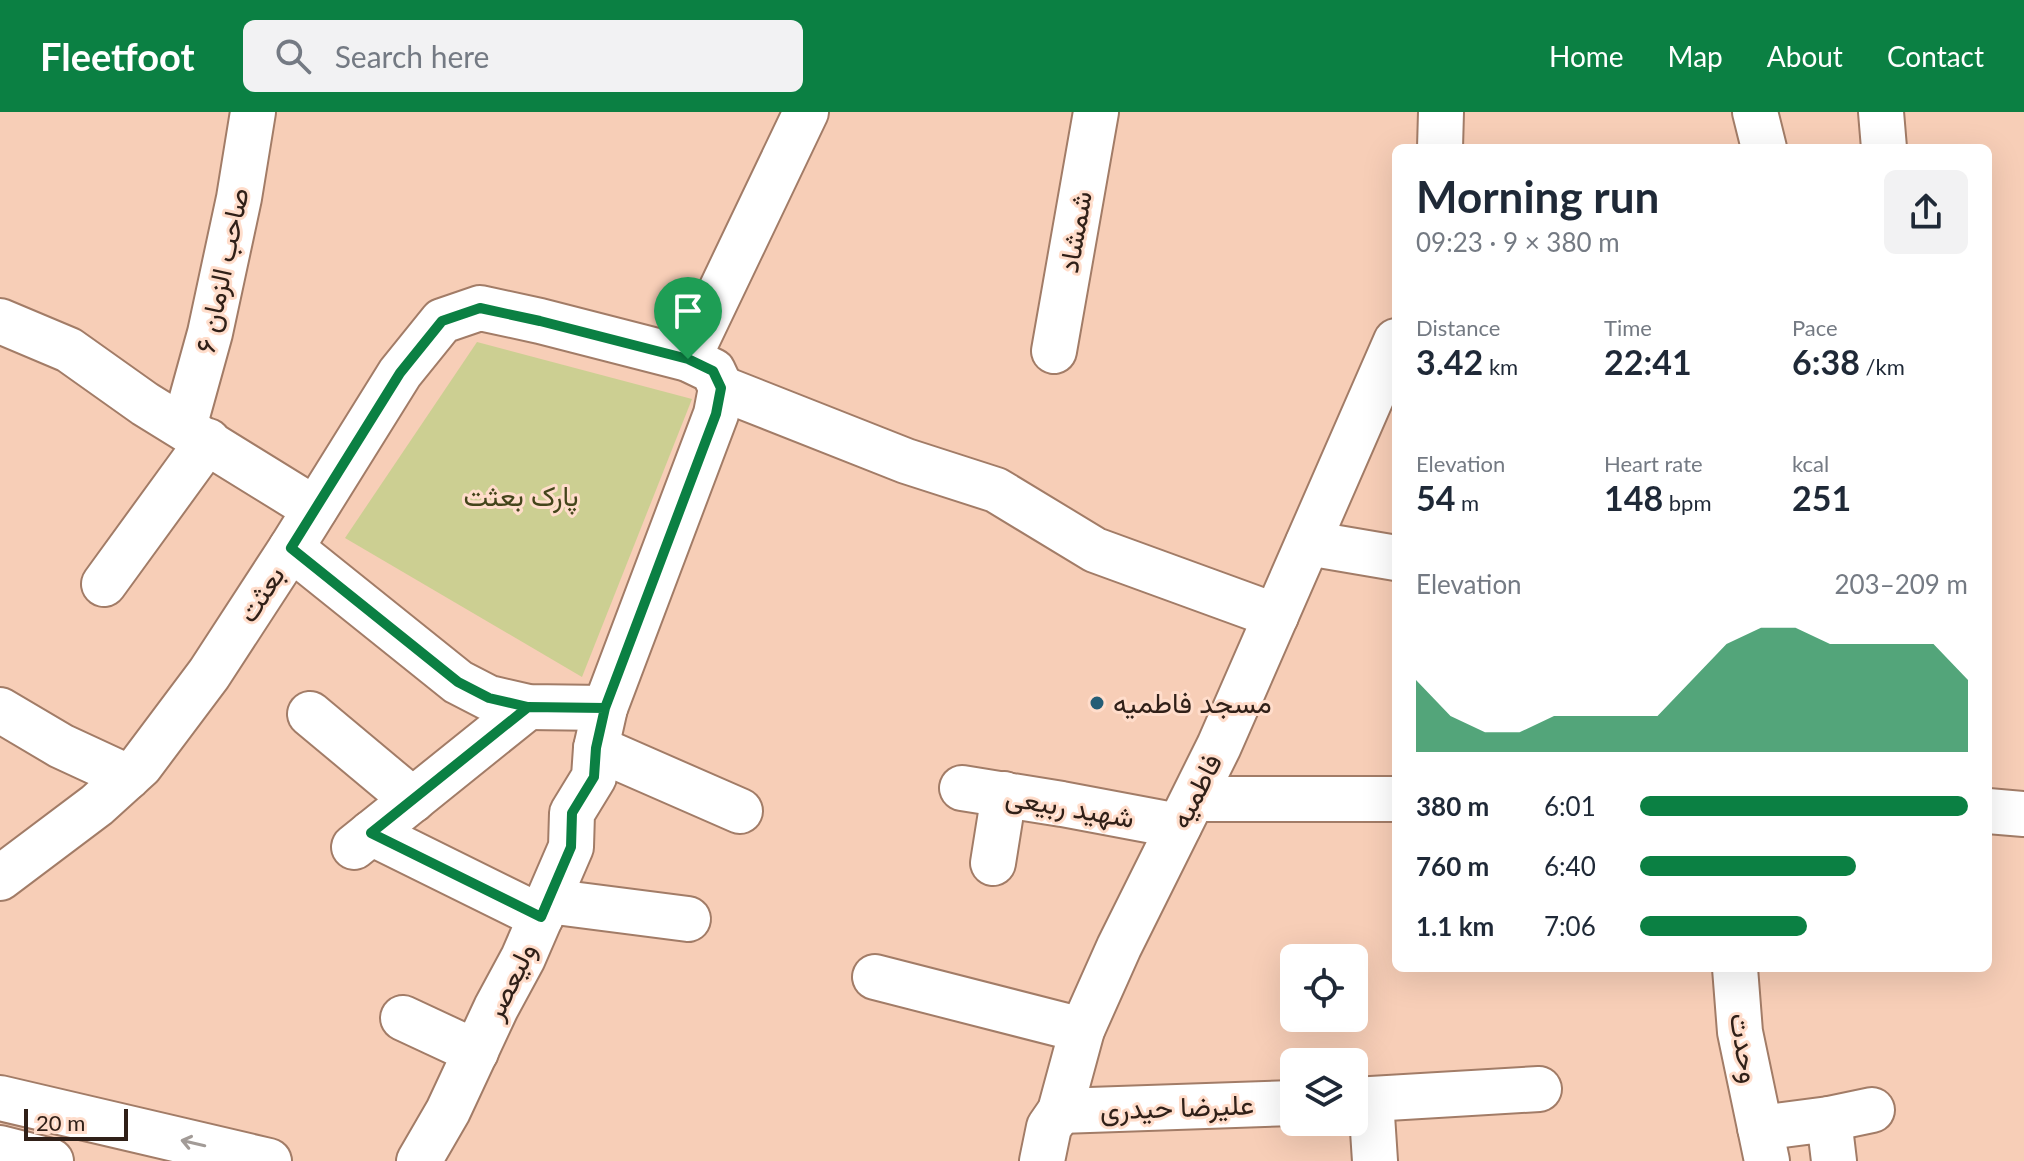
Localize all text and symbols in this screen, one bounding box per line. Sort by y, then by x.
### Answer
search box [243,20,803,92]
text: Fleetfoot [40,33,195,79]
icon: search [271,34,315,78]
text: Search here [335,38,489,74]
text: Home [1549,39,1624,73]
text: Map [1668,39,1723,73]
text: About [1767,39,1843,73]
text: Contact [1887,39,1984,73]
text: Morning run [1416,170,1659,222]
button: share [1884,170,1968,254]
street label: صاحب الزمان ۶ [187,184,257,356]
street label: شمشاد [1050,188,1098,275]
text: 09:23 · 9 × 380 m [1416,226,1620,258]
pin [654,277,722,359]
icon: arrive [666,289,710,333]
text: Distance [1416,314,1500,341]
text: Time [1604,314,1652,341]
text: Pace [1792,314,1838,341]
text: 3.42 [1416,341,1483,382]
text: 22:41 [1604,341,1692,382]
text: 6:38 [1792,341,1860,382]
text: km [1483,353,1518,380]
text: /km [1860,353,1905,380]
text: Elevation [1416,450,1505,477]
text: Heart rate [1604,450,1703,477]
text: kcal [1792,450,1829,477]
text: 54 [1416,477,1455,518]
text: 148 [1604,477,1663,518]
text: 251 [1792,477,1851,518]
park label: پارک بعثت [463,478,579,515]
text: m [1455,489,1479,516]
text: bpm [1663,489,1712,516]
street label: بعثت [229,559,292,629]
text: Elevation [1416,568,1522,600]
text: 203–209 m [1834,568,1968,600]
place label: مسجد فاطمیه [1113,685,1272,720]
marker: مسجد فاطمیه [1088,694,1106,712]
street label: فاطمیه [1162,748,1228,834]
street label: شهید ربیعی [1003,778,1137,836]
text: 380 m [1416,790,1489,822]
text: 6:01 [1544,790,1596,822]
text: 760 m [1416,850,1489,882]
text: 6:40 [1544,850,1596,882]
text: 1.1 km [1416,910,1494,942]
text: 7:06 [1544,910,1596,942]
street label: ولیعصر [475,936,544,1026]
map controls [1280,944,1368,1136]
button: locate [1280,944,1368,1032]
street label: وحدت [1722,1010,1768,1086]
button: layers [1280,1048,1368,1136]
street label: علیرضا حیدری [1099,1086,1255,1128]
scale bar [24,1105,128,1141]
text: 20 m [36,1109,85,1136]
one-way arrow [180,1135,206,1150]

